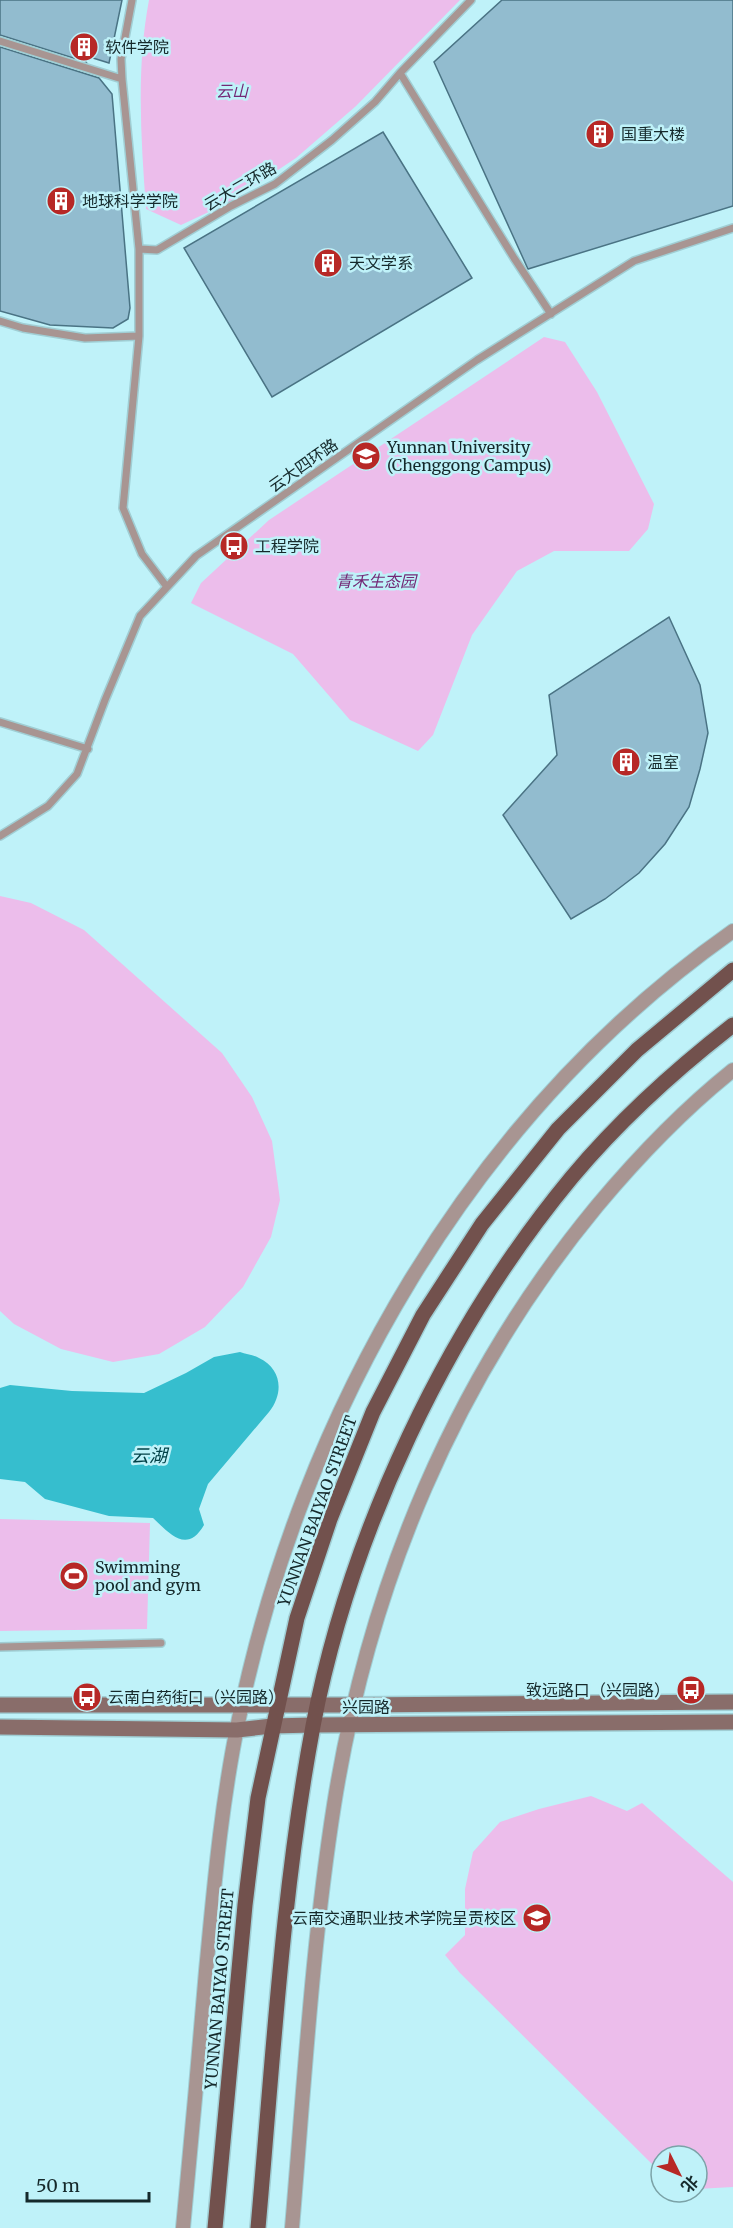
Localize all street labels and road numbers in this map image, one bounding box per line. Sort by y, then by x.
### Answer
street label: 云大二环路 [200,157,280,215]
street label: 云大四环路 [264,434,342,496]
street label: YUNNAN BAIYAO STREET [273,1413,361,1610]
street label: 兴园路 [342,1697,390,1717]
street label: YUNNAN BAIYAO STREET [200,1888,238,2091]

